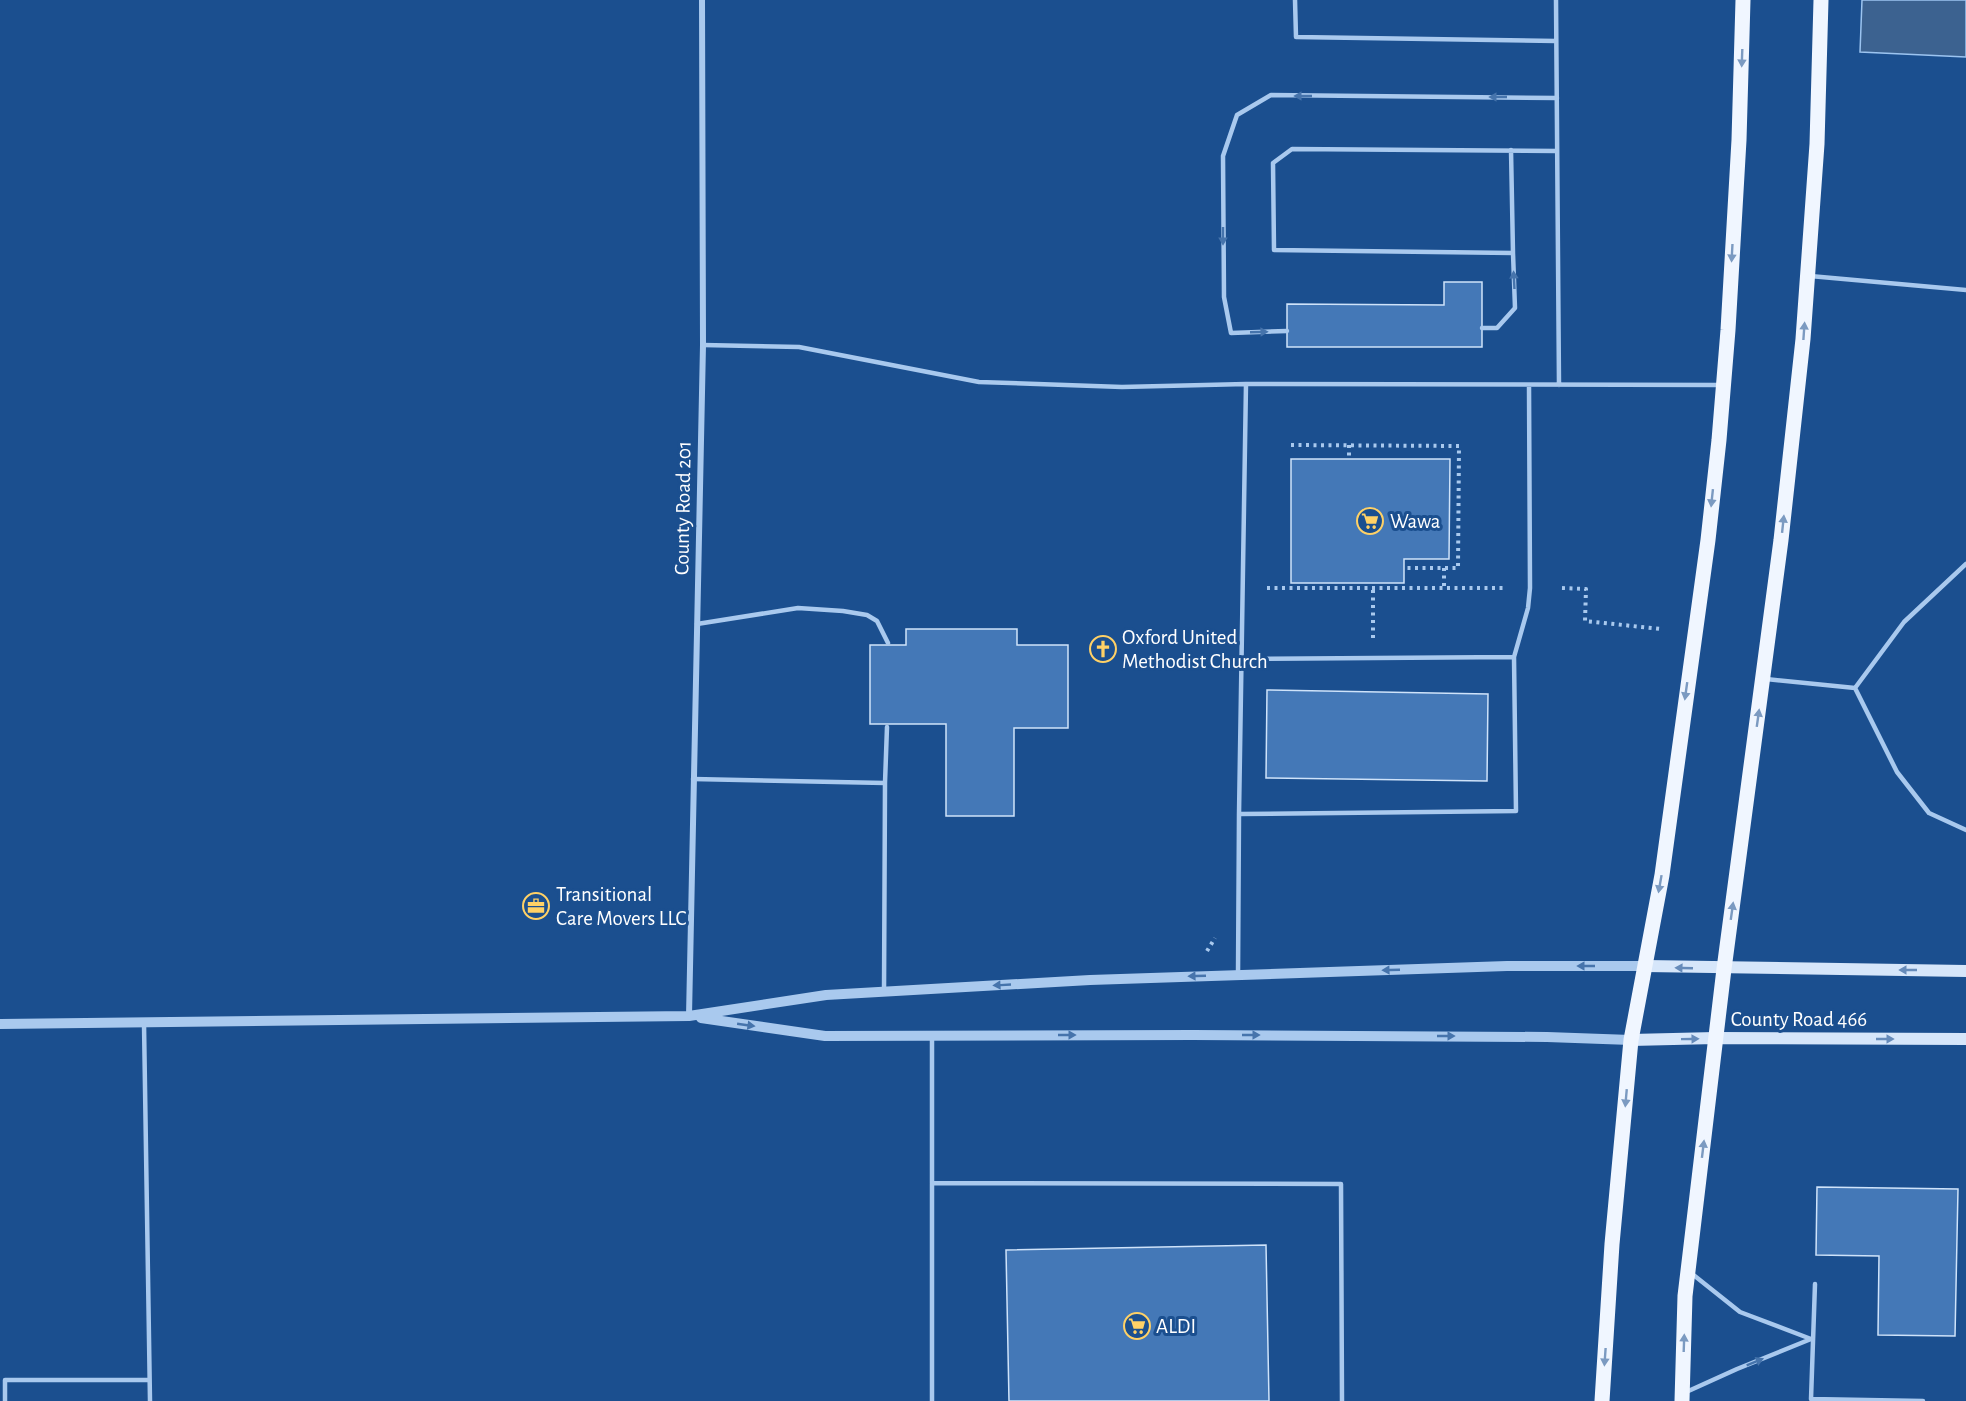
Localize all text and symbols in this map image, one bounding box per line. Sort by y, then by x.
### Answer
one-way arrow [1737,49,1746,68]
one-way arrow [1294,91,1313,101]
one-way arrow [1489,92,1508,102]
one-way arrow [1218,226,1228,245]
one-way arrow [1728,244,1737,263]
one-way arrow [1510,271,1519,290]
one-way arrow [1799,321,1809,340]
one-way arrow [1249,328,1268,337]
street label: County Road 201 [671,441,695,575]
one-way arrow [1708,489,1717,508]
supermarket icon: Wawa [1355,506,1385,536]
place label: Wawa [1390,511,1441,532]
one-way arrow [1778,515,1788,534]
place label: Oxford United Methodist Church [1122,627,1268,672]
church icon: Oxford United Methodist Church [1088,634,1118,664]
one-way arrow [1682,682,1691,701]
one-way arrow [1753,708,1762,727]
one-way arrow [1655,875,1664,894]
place label: Transitional Care Movers LLC [556,884,687,929]
office icon: Transitional Care Movers LLC [521,891,551,921]
one-way arrow [1727,901,1736,920]
one-way arrow [1577,961,1596,971]
one-way arrow [1675,963,1694,972]
one-way arrow [1382,965,1401,974]
one-way arrow [1898,965,1917,975]
one-way arrow [1187,972,1206,981]
one-way arrow [992,980,1011,990]
street label: County Road 466 [1731,1009,1867,1030]
one-way arrow [737,1020,756,1029]
one-way arrow [1057,1030,1076,1040]
one-way arrow [1242,1030,1261,1040]
one-way arrow [1437,1031,1456,1041]
one-way arrow [1680,1034,1699,1044]
one-way arrow [1875,1034,1894,1044]
one-way arrow [1621,1089,1631,1108]
one-way arrow [1698,1139,1707,1158]
supermarket icon: ALDI [1122,1311,1152,1341]
place label: ALDI [1156,1316,1196,1337]
one-way arrow [1679,1333,1688,1352]
one-way arrow [1600,1348,1609,1367]
one-way arrow [1746,1357,1764,1367]

